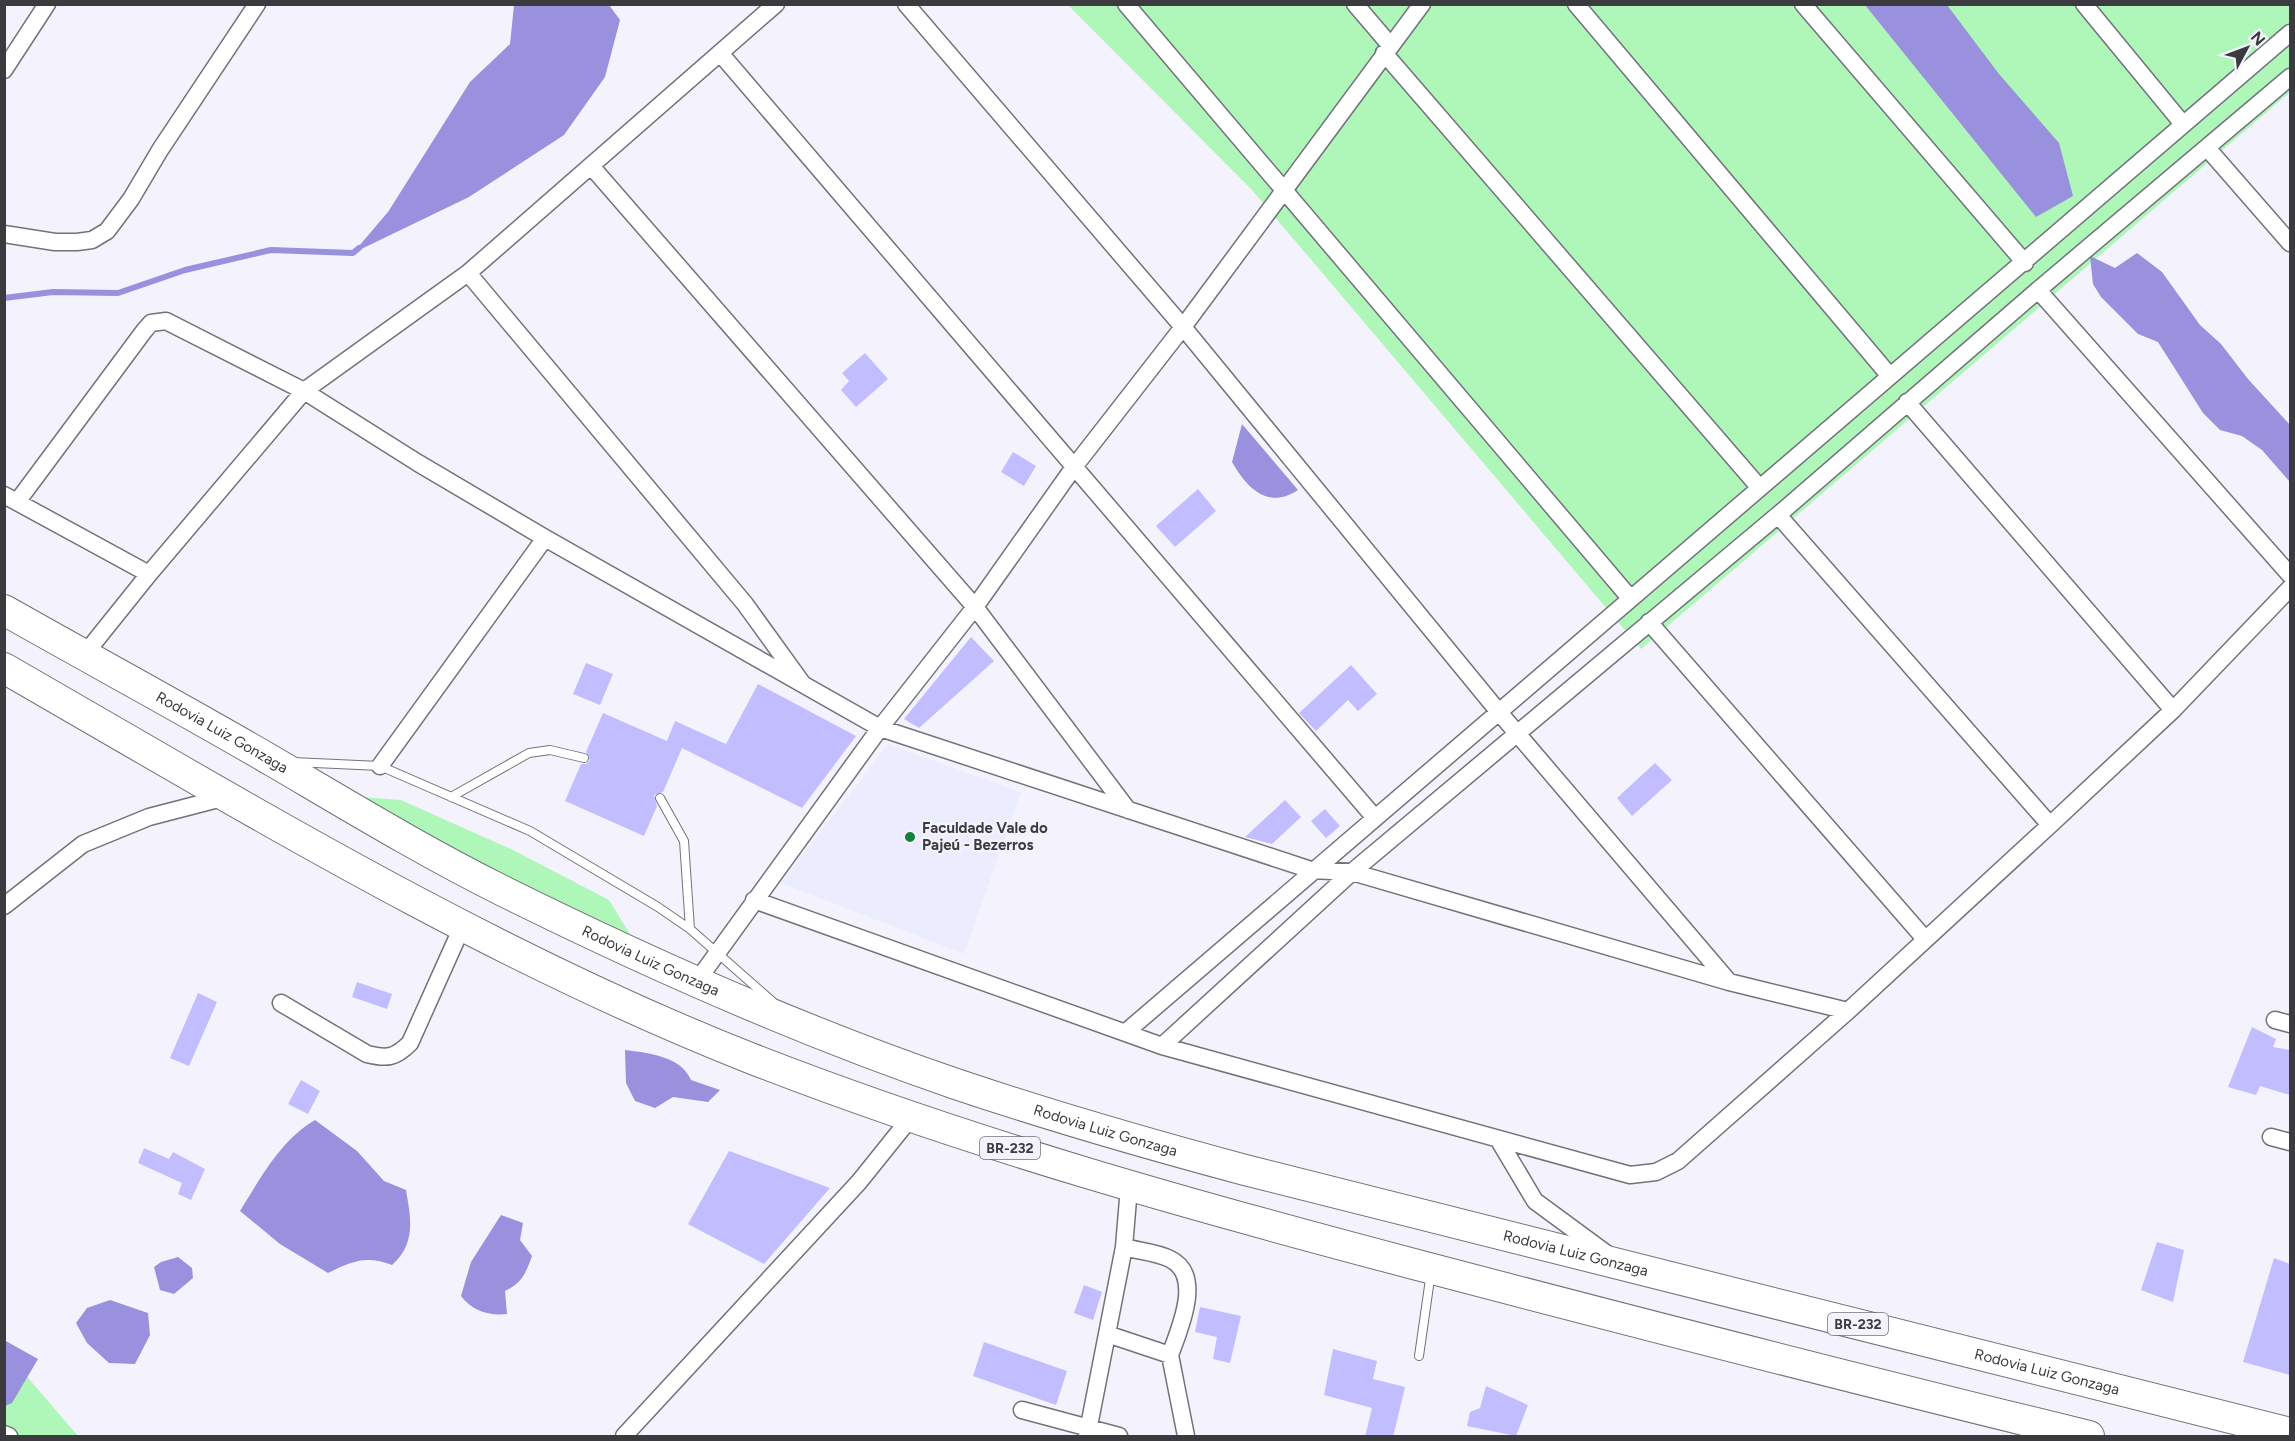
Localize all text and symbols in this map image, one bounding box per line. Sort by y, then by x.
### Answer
north arrow [2217,18,2277,78]
text: N [2247,28,2269,49]
street label: Rodovia Luiz Gonzaga [153,688,291,777]
place label: Faculdade Vale do Pajeú - Bezerros [922,819,1048,854]
marker: Faculdade Vale do Pajeú - Bezerros [903,830,917,844]
street label: Rodovia Luiz Gonzaga [579,922,722,1000]
street label: Rodovia Luiz Gonzaga [1031,1101,1179,1160]
road number: BR-232 [980,1137,1040,1159]
street label: Rodovia Luiz Gonzaga [1501,1226,1650,1280]
road number: BR-232 [1828,1313,1888,1335]
street label: Rodovia Luiz Gonzaga [1973,1345,2121,1399]

